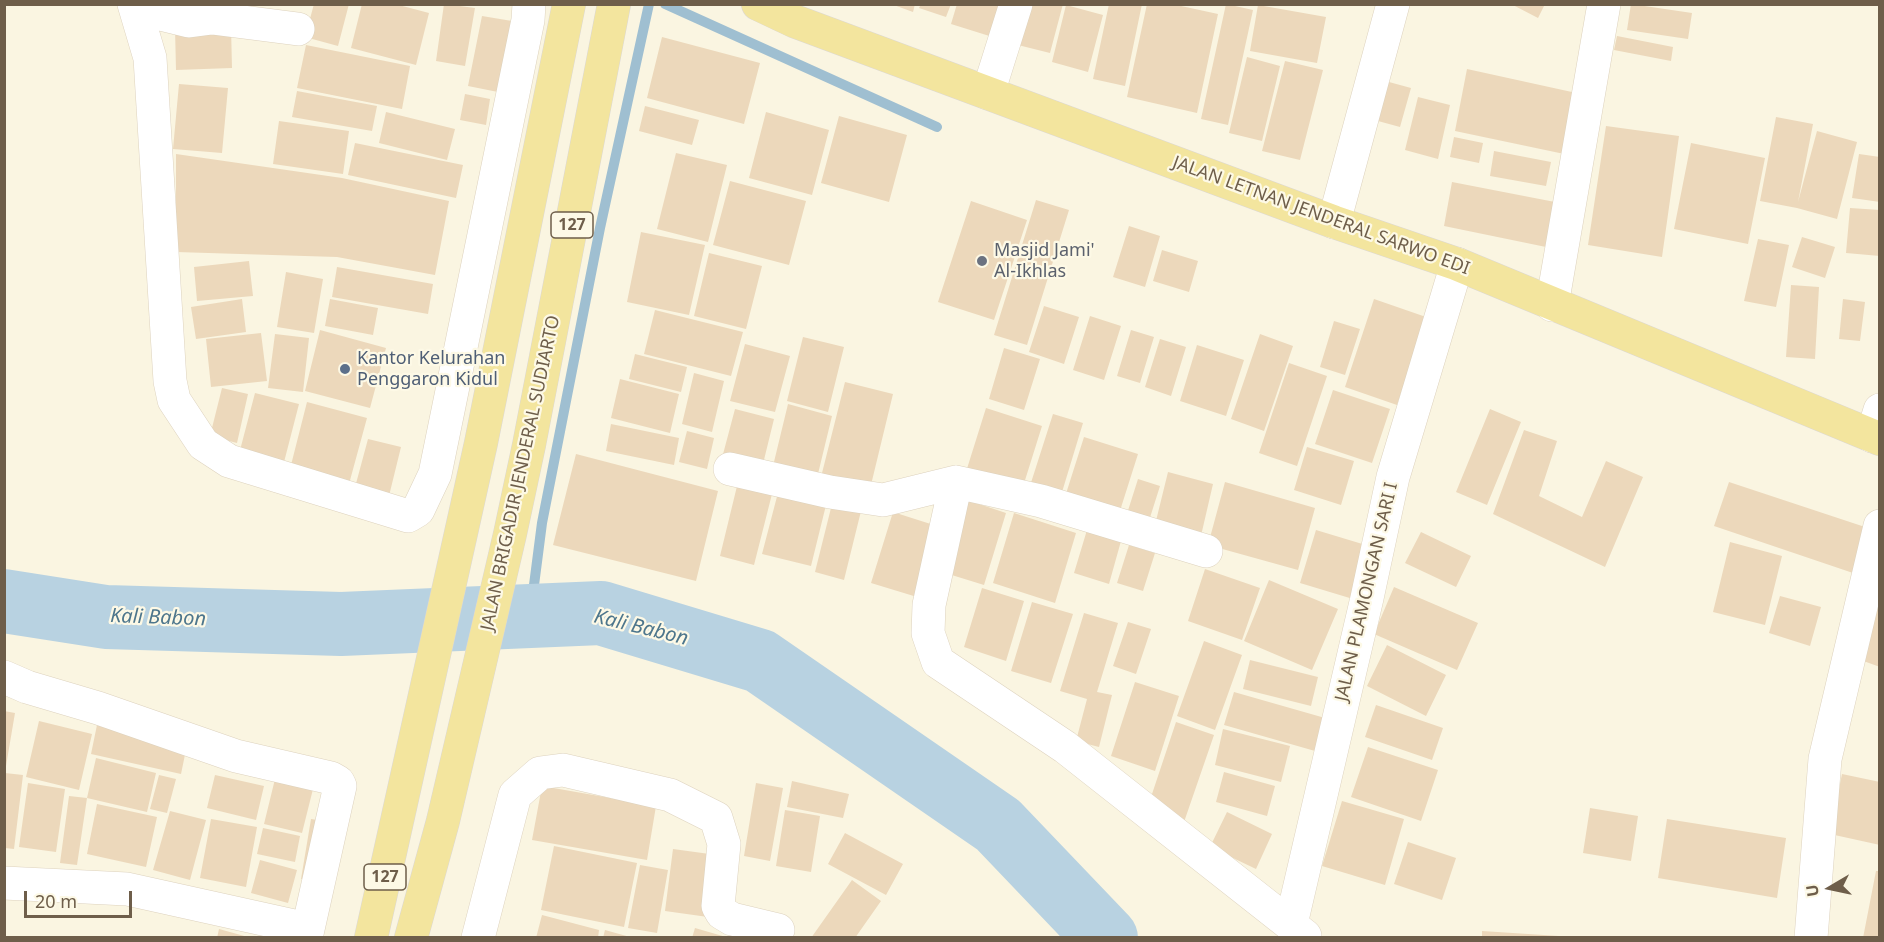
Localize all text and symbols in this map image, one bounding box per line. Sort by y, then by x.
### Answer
street label: JALAN LETNAN JENDERAL SARWO EDI [1170,152,1472,280]
road number: 127 [551,212,593,238]
place label: Masjid Jami' Al-Ikhlas [994,240,1095,282]
marker: Masjid Jami' Al-Ikhlas [975,254,989,268]
street label: JALAN BRIGADIR JENDERAL SUDIARTO [477,313,565,633]
place label: Kantor Kelurahan Penggaron Kidul [357,348,505,391]
marker: Kantor Kelurahan Penggaron Kidul [338,362,352,376]
street label: JALAN PLAMONGAN SARI I [1331,480,1403,704]
water label: Kali Babon [110,604,206,632]
water label: Kali Babon [592,605,690,651]
north arrow [1800,858,1860,918]
road number: 127 [364,864,406,890]
scale bar [27,879,135,917]
text: U [1800,883,1824,899]
text: 20 m [35,889,77,913]

